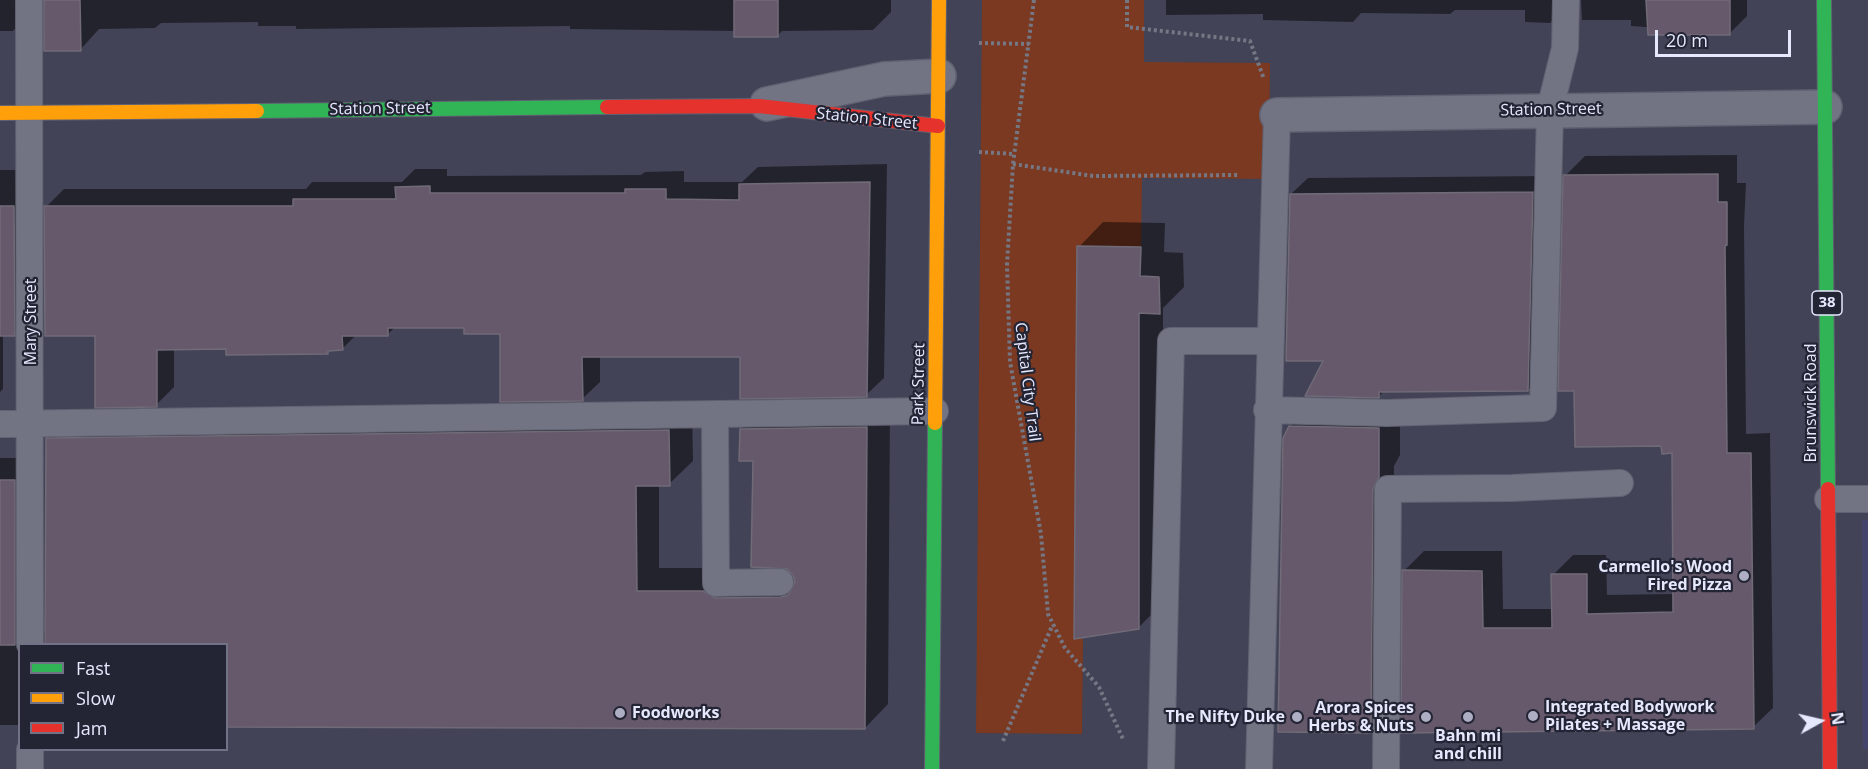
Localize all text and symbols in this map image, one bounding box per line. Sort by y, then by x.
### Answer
scale bar [1658,18,1794,56]
text: 20 m [1666,28,1708,52]
street label: Station Street [329,99,431,119]
street label: Station Street [1500,100,1602,120]
street label: Station Street [816,104,918,134]
street label: Mary Street [21,279,41,365]
road number: 38 [1812,291,1842,315]
street label: Capital City Trail [1010,321,1044,443]
street label: Park Street [909,343,929,425]
street label: Brunswick Road [1801,344,1821,462]
place label: Carmello's Wood Fired Pizza [1598,557,1732,595]
marker: Carmello's Wood Fired Pizza [1737,569,1751,583]
legend [18,643,228,751]
text: Fast [76,656,110,680]
text: Slow [76,686,115,710]
north arrow [1790,691,1850,751]
place label: Integrated Bodywork Pilates + Massage [1545,697,1715,735]
place label: Arora Spices Herbs & Nuts [1308,698,1414,736]
place label: Foodworks [632,703,719,723]
marker: Foodworks [613,706,627,720]
place label: The Nifty Duke [1166,707,1285,727]
marker: Integrated Bodywork Pilates + Massage [1526,709,1540,723]
marker: The Nifty Duke [1290,710,1304,724]
marker: Arora Spices Herbs & Nuts [1419,710,1433,724]
marker: Bahn mi and chill [1461,710,1475,724]
text: N [1826,711,1850,726]
text: Jam [76,716,108,740]
place label: Bahn mi and chill [1434,726,1502,764]

